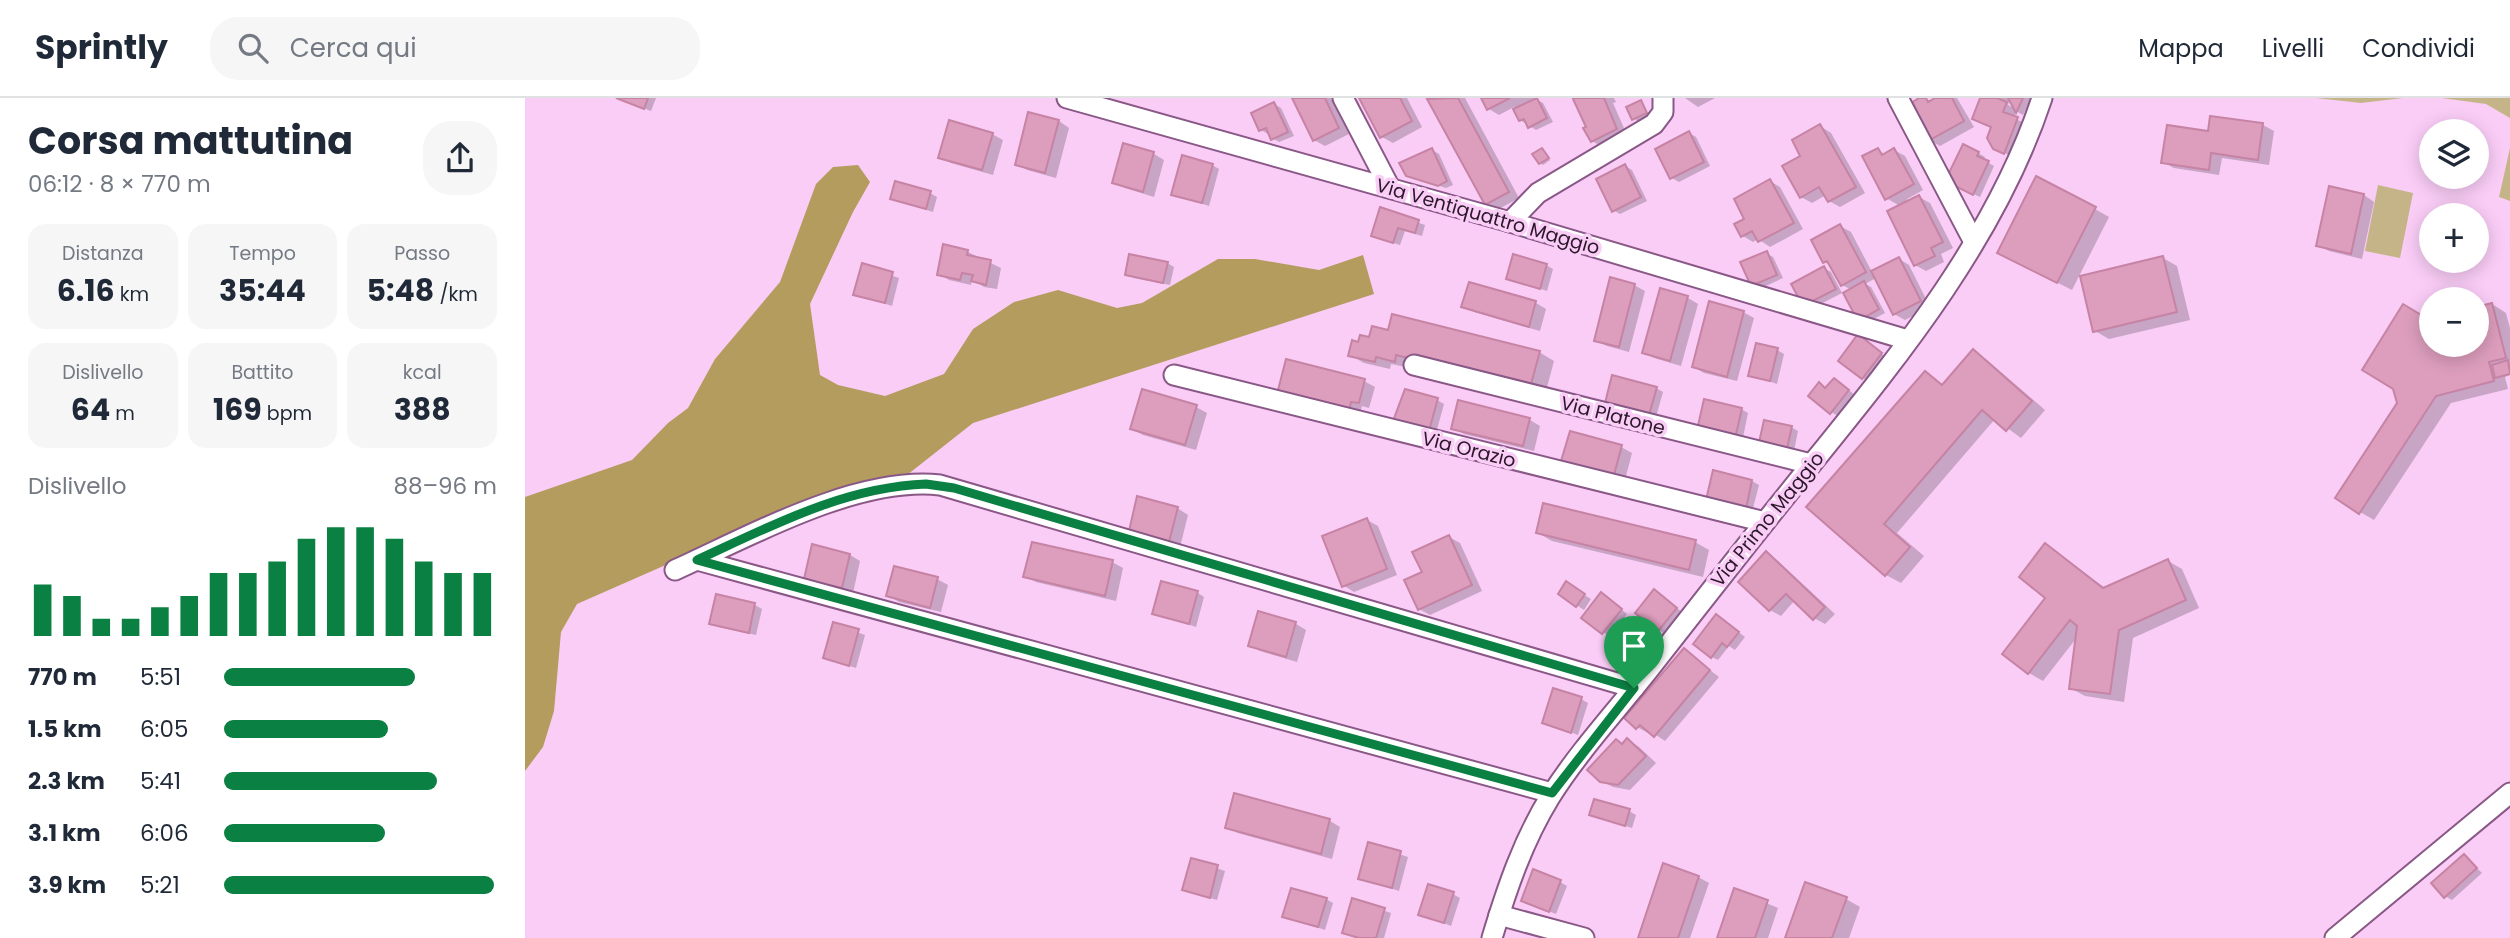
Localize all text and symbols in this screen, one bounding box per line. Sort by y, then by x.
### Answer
search box [210,17,700,80]
text: Sprintly [35,24,168,71]
icon: search [234,29,272,67]
text: Cerca qui [290,30,417,66]
text: Mappa [2138,32,2224,65]
text: Livelli [2262,32,2324,65]
text: Condividi [2362,32,2475,65]
text: Corsa mattutina [28,114,353,167]
map controls [2419,119,2489,357]
button: layers [2419,119,2489,189]
button: share [423,121,497,195]
text: 06:12 · 8 × 770 m [28,168,211,200]
street label: Via Ventiquattro Maggio [1373,172,1603,261]
button: + [2419,203,2489,273]
text: Distanza [62,240,144,267]
text: Tempo [229,240,296,267]
text: Passo [394,240,450,267]
text: 6.16 [57,269,115,312]
text: 35:44 [219,269,306,312]
text: 5:48 [367,269,434,312]
text: km [115,281,149,308]
text: /km [434,281,478,308]
button: − [2419,287,2489,357]
text: Dislivello [62,359,143,386]
text: Battito [231,359,294,386]
text: kcal [403,359,442,386]
text: 64 [71,388,110,431]
text: 169 [213,388,262,431]
text: 388 [394,388,451,431]
street label: Via Platone [1558,389,1668,442]
text: m [110,400,135,427]
text: bpm [262,400,312,427]
street label: Via Orazio [1419,425,1519,474]
street label: Via Primo Maggio [1704,446,1830,593]
text: Dislivello [28,470,126,502]
text: 88–96 m [393,470,497,502]
pin [1604,616,1664,688]
icon: arrive [1615,627,1653,665]
text: 770 m [28,661,97,693]
text: 5:51 [140,661,181,693]
text: 1.5 km [28,713,102,745]
text: 6:05 [140,713,188,745]
text: 2.3 km [28,765,105,797]
text: 5:41 [140,765,181,797]
text: 3.1 km [28,817,101,849]
text: 6:06 [140,817,189,849]
text: 3.9 km [28,869,106,901]
text: 5:21 [140,869,180,901]

